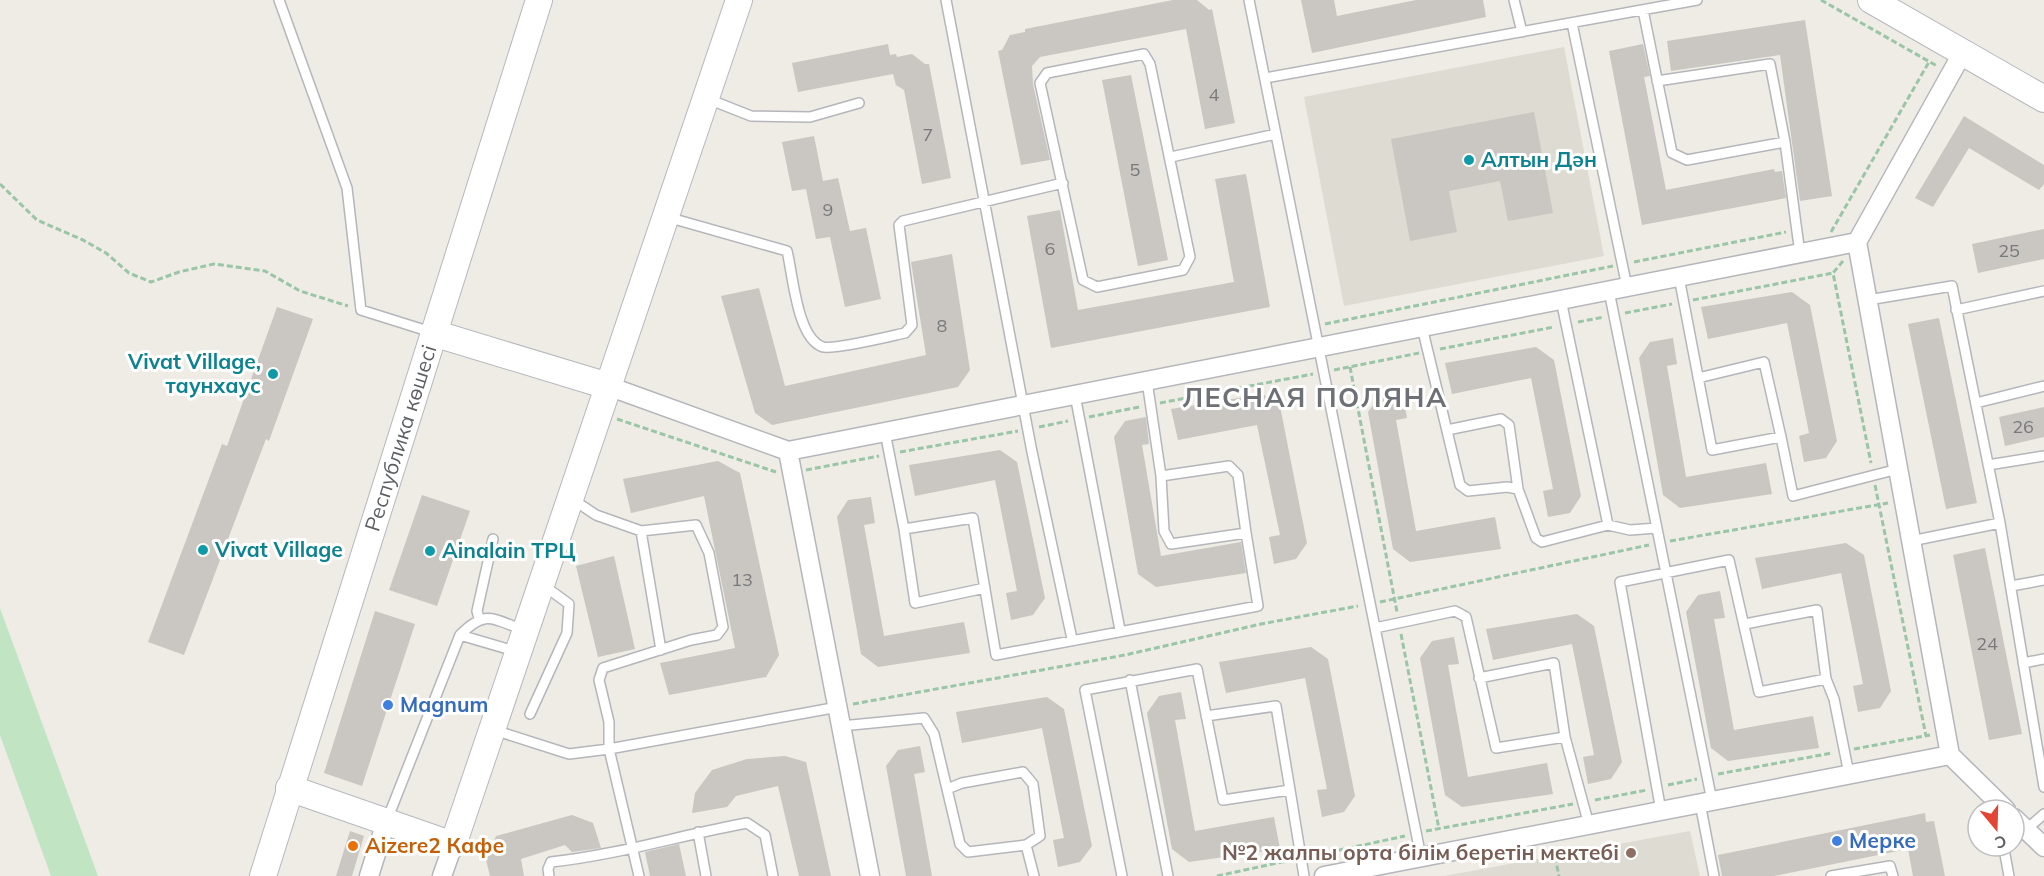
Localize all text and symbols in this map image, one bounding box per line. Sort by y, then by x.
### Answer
house number: 4 [1209,83,1220,106]
house number: 7 [923,123,933,146]
place label: Алтын Дән [1481,146,1597,172]
marker: Алтын Дән [1462,153,1476,167]
house number: 5 [1130,158,1141,181]
house number: 9 [823,198,833,221]
house number: 6 [1045,237,1055,260]
house number: 25 [1998,239,2020,262]
house number: 8 [937,314,947,337]
street label: Республика көшесі [358,341,442,534]
place label: Vivat Village, таунхаус [127,348,261,398]
marker: Vivat Village, таунхаус [266,367,280,381]
district label: ЛЕСНАЯ ПОЛЯНА [1182,380,1448,414]
house number: 26 [2012,415,2034,438]
place label: Vivat Village [214,536,343,562]
place label: Ainalain ТРЦ [442,537,576,563]
marker: Vivat Village [196,543,210,557]
marker: Ainalain ТРЦ [423,544,437,558]
house number: 13 [731,568,753,591]
house number: 24 [1976,632,1998,655]
place label: Magnum [400,691,488,717]
marker: Magnum [381,698,395,712]
north arrow [1966,798,2026,858]
place label: Мерке [1849,827,1916,853]
text: С [1992,831,2009,853]
place label: Aizere2 Кафе [365,832,504,858]
marker: Мерке [1830,834,1844,848]
marker: Aizere2 Кафе [346,839,360,853]
place label: №2 жалпы орта білім беретін мектебі [1222,839,1619,865]
marker: №2 жалпы орта білім беретін мектебі [1624,846,1638,860]

